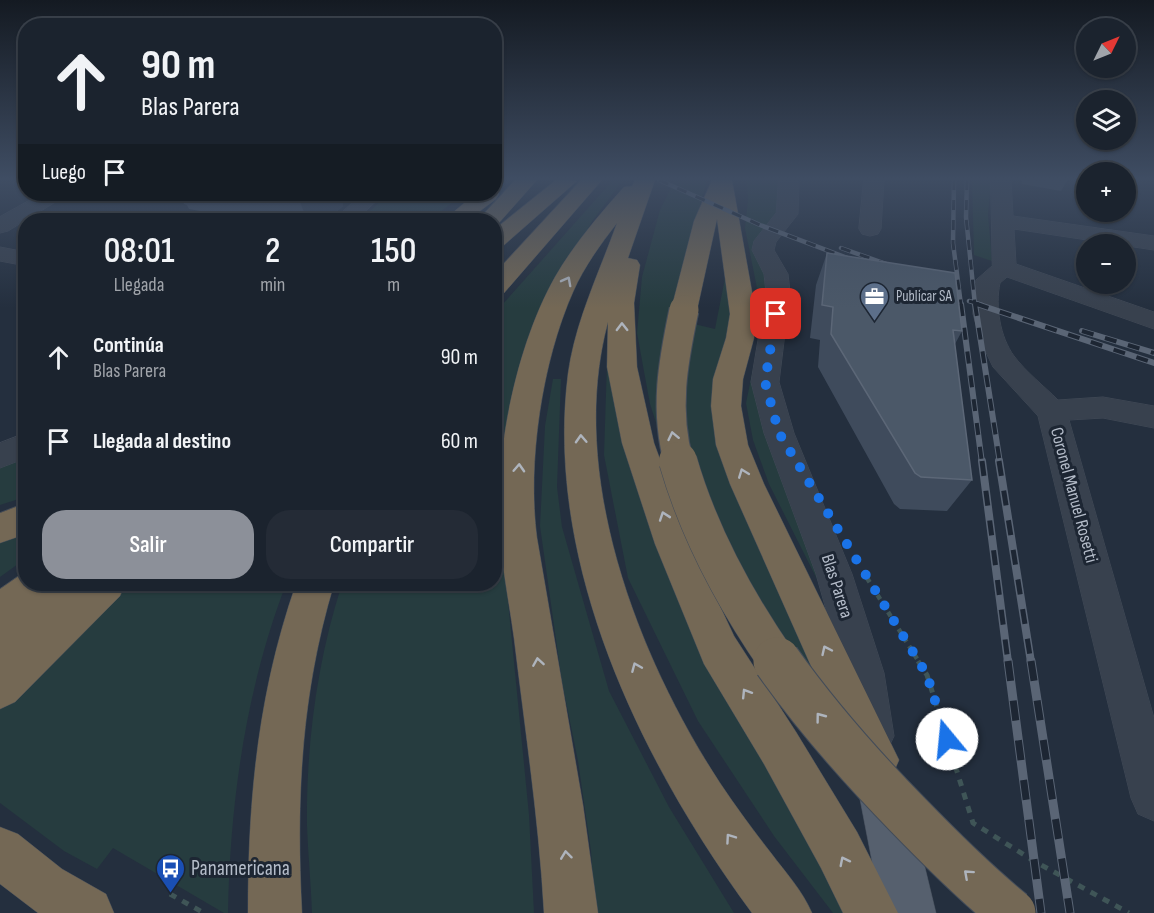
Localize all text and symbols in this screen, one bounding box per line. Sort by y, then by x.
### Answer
north arrow [1076,18,1136,78]
map controls [1076,18,1136,294]
text: 90 m [141,40,215,91]
icon: ahead [42,42,120,120]
button: layers [1076,90,1136,150]
text: Blas Parera [141,91,240,123]
icon: arrive [98,156,131,189]
text: Luego [42,159,86,186]
button: + [1076,162,1136,222]
text: 08:01 [104,230,174,273]
text: 2 [265,230,280,273]
text: 150 [371,230,416,273]
button: − [1076,234,1136,294]
text: Llegada [114,273,164,297]
text: min [260,273,285,297]
text: m [387,273,400,297]
one-way arrow [560,276,571,287]
office icon: Publicar SA [859,280,891,322]
place label: Publicar SA [896,287,952,306]
pin [750,288,801,339]
icon: arrive [759,297,792,330]
one-way arrow [615,323,628,332]
text: Continúa [93,332,164,359]
icon: ahead [42,341,75,374]
text: 90 m [441,344,478,371]
text: Blas Parera [93,359,166,383]
icon: arrive [42,425,75,458]
street label: Coronel Manuel Rosetti [1046,425,1102,565]
text: Llegada al destino [93,428,231,455]
text: 60 m [441,428,478,455]
one-way arrow [667,431,680,441]
one-way arrow [575,434,588,443]
one-way arrow [512,464,525,473]
one-way arrow [738,468,750,479]
button: Salir [42,510,254,579]
button: Compartir [266,510,478,579]
one-way arrow [658,511,671,522]
street label: Blas Parera [817,551,857,621]
one-way arrow [821,645,833,656]
one-way arrow [532,657,544,666]
one-way arrow [631,663,643,674]
one-way arrow [742,688,753,699]
position arrow [915,707,979,771]
one-way arrow [816,713,827,724]
one-way arrow [726,833,737,844]
one-way arrow [561,850,573,859]
bus stop icon: Panamericana [154,852,186,894]
place label: Panamericana [191,856,290,881]
one-way arrow [840,856,852,867]
one-way arrow [965,870,975,881]

